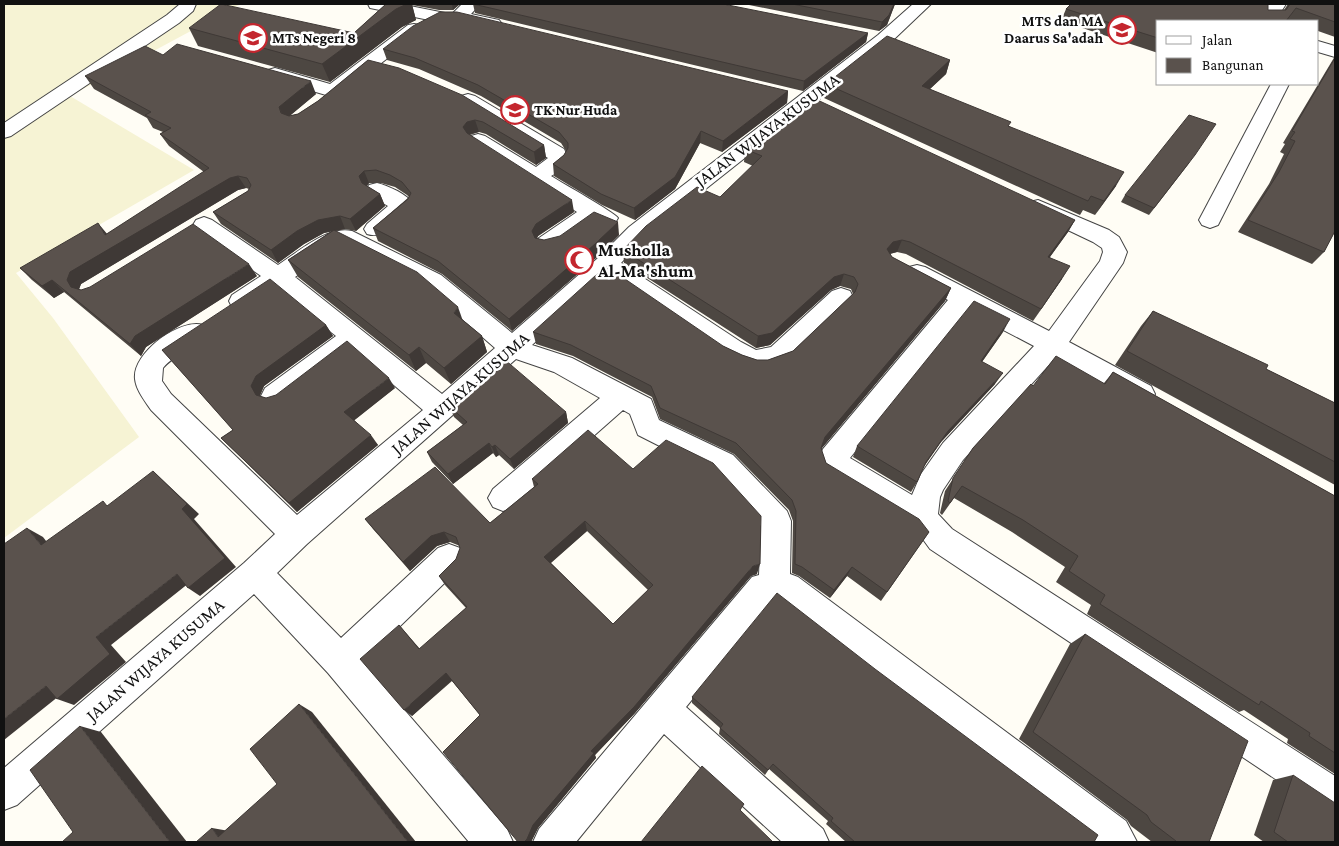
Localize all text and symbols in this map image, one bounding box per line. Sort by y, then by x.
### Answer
place label: MTS dan MA Daarus Sa'adah [1004,13,1104,46]
school or university icon: MTS dan MA Daarus Sa'adah [1107,15,1137,45]
legend [1156,20,1319,85]
school or university icon: MTs Negeri 8 [238,23,268,53]
place label: MTs Negeri 8 [272,30,356,46]
text: Jalan [1200,32,1232,49]
text: Bangunan [1202,57,1263,74]
street label: JALAN WIJAYA KUSUMA [689,69,844,192]
school or university icon: TK Nur Huda [500,95,530,125]
place label: TK Nur Huda [534,102,618,118]
place label: Musholla Al-Ma'shum [597,240,694,281]
mosque icon: Musholla Al-Ma'shum [564,245,594,275]
street label: JALAN WIJAYA KUSUMA [385,327,534,460]
street label: JALAN WIJAYA KUSUMA [80,594,229,727]

